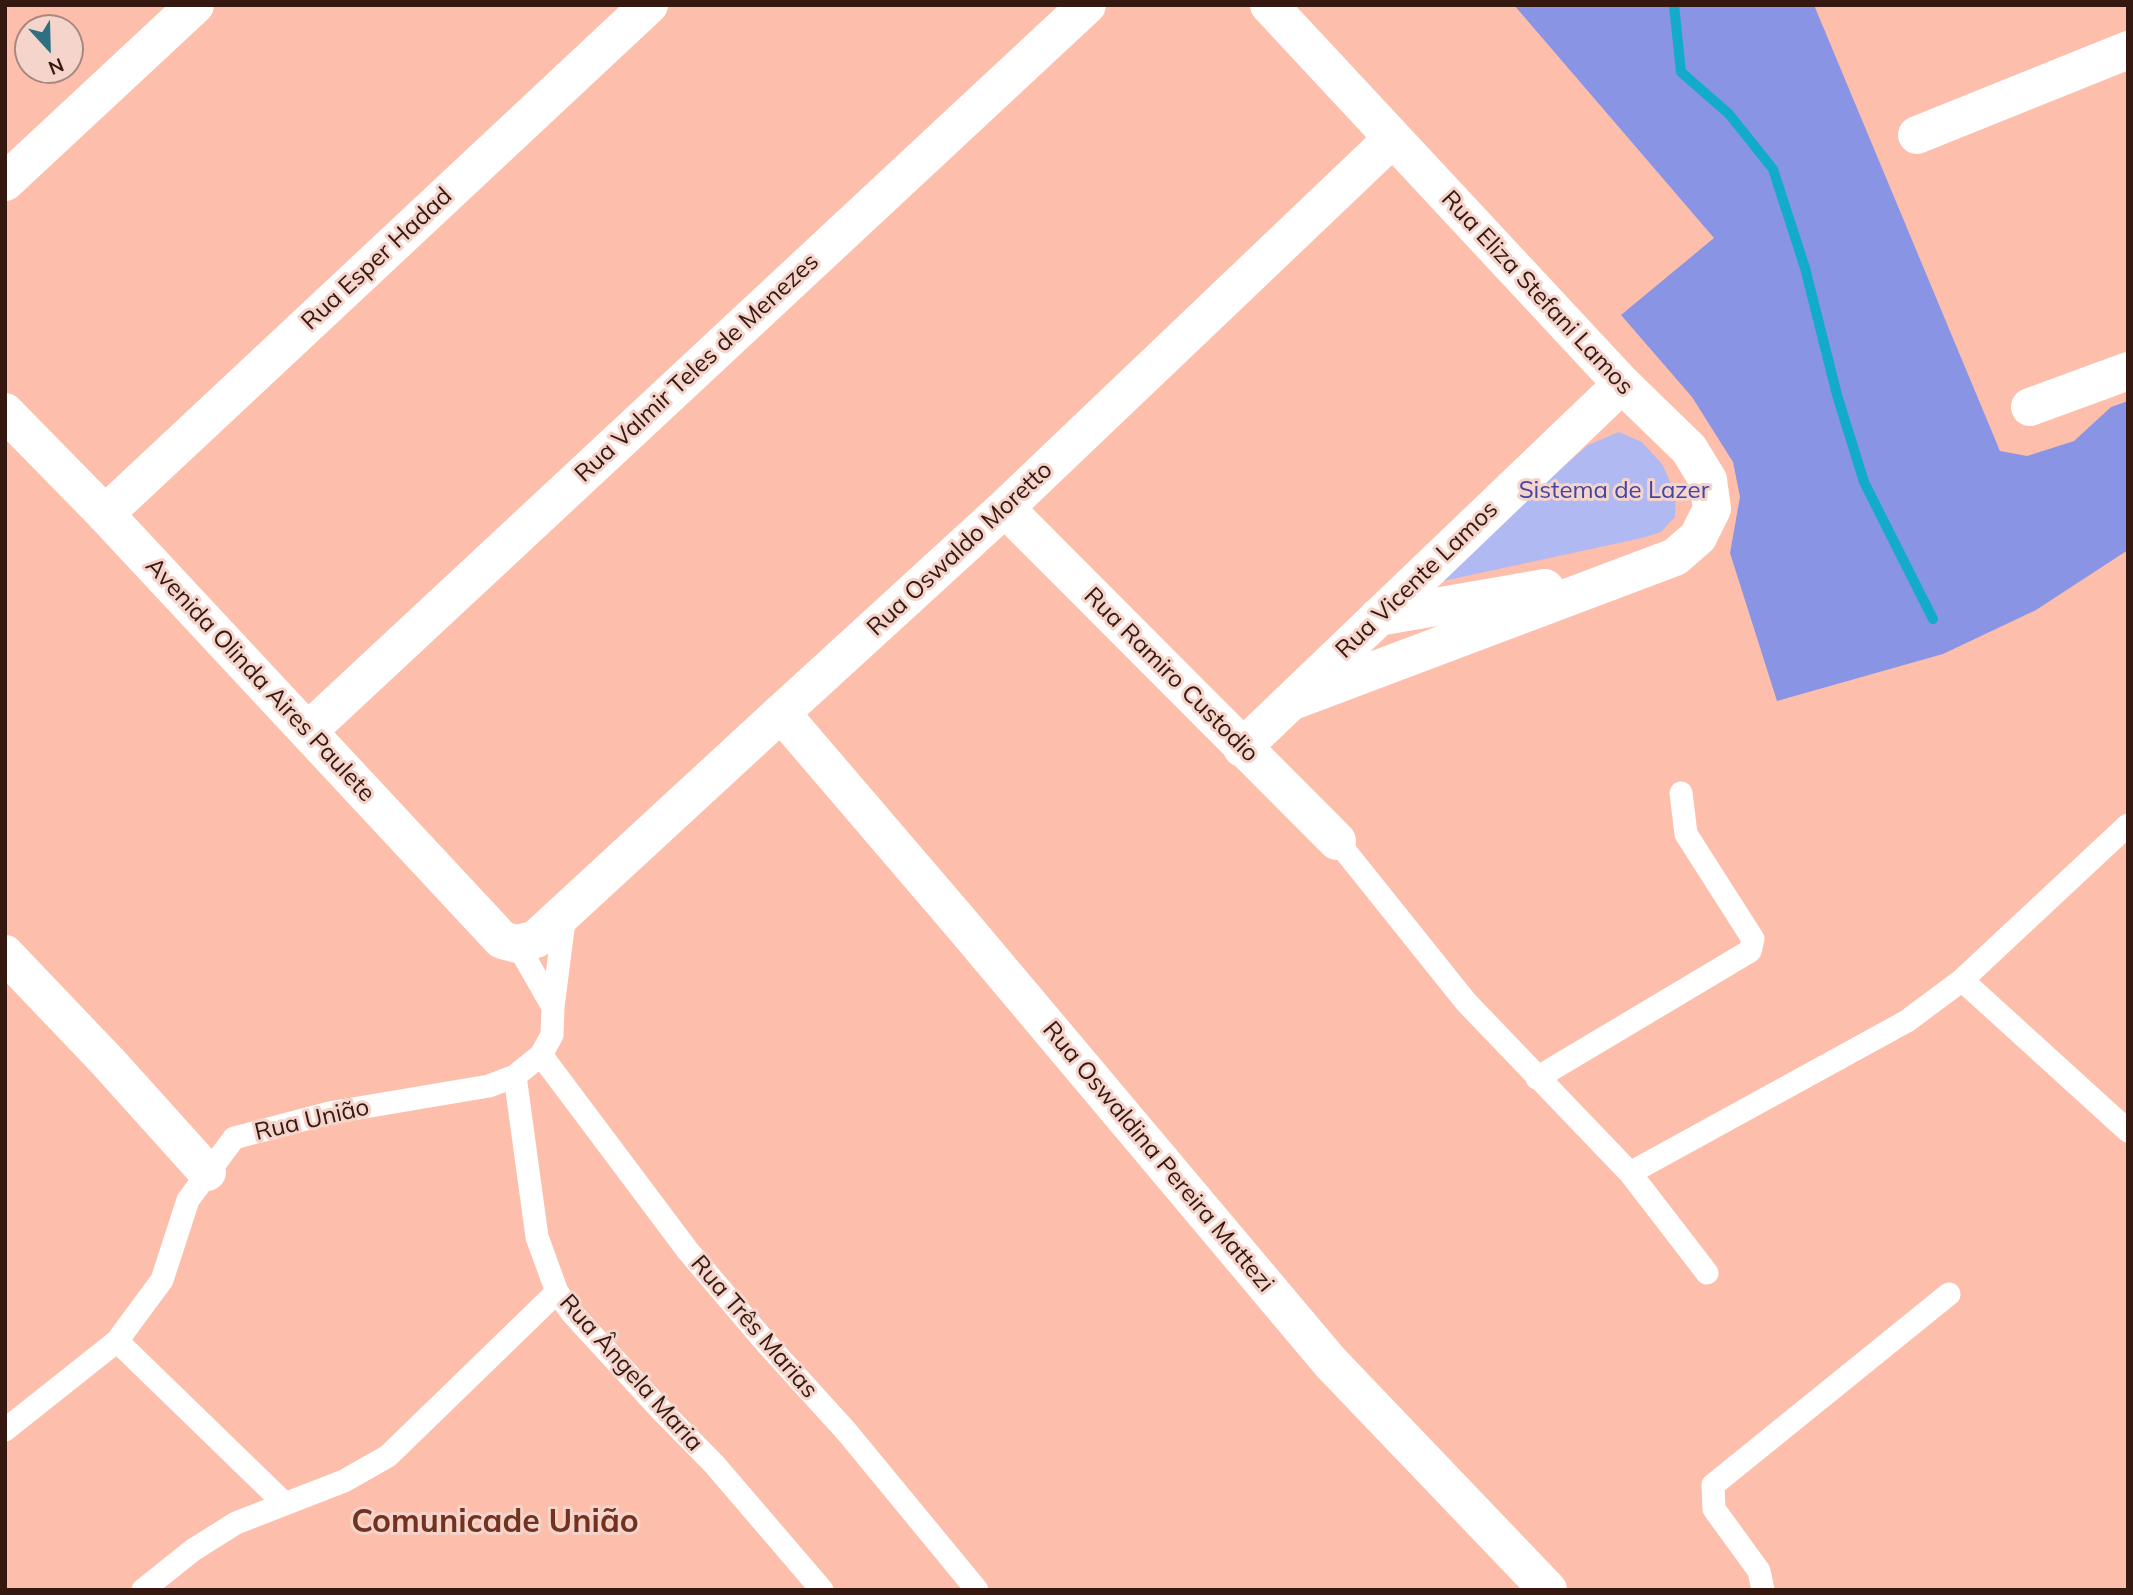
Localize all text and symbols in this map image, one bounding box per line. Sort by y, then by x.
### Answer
north arrow [14,14,84,84]
text: N [45,53,67,80]
street label: Rua Esper Hadad [296,182,458,336]
street label: Rua Eliza Stefani Lamos [1435,185,1639,401]
street label: Rua Valmir Teles de Menezes [569,247,825,489]
street label: Rua Oswaldo Moretto [862,456,1058,642]
park label: Sistema de Lazer [1519,477,1709,505]
street label: Rua Vicente Lamos [1330,495,1504,665]
street label: Avenida Olinda Aires Paulete [139,552,381,808]
street label: Rua Ramiro Custodio [1078,582,1264,768]
street label: Rua Oswaldina Pereira Mattezi [1036,1016,1280,1298]
street label: Rua União [252,1093,372,1147]
street label: Rua Três Marias [684,1250,824,1404]
street label: Rua Ângela Maria [553,1289,709,1457]
district label: Comunicade União [351,1503,639,1541]

